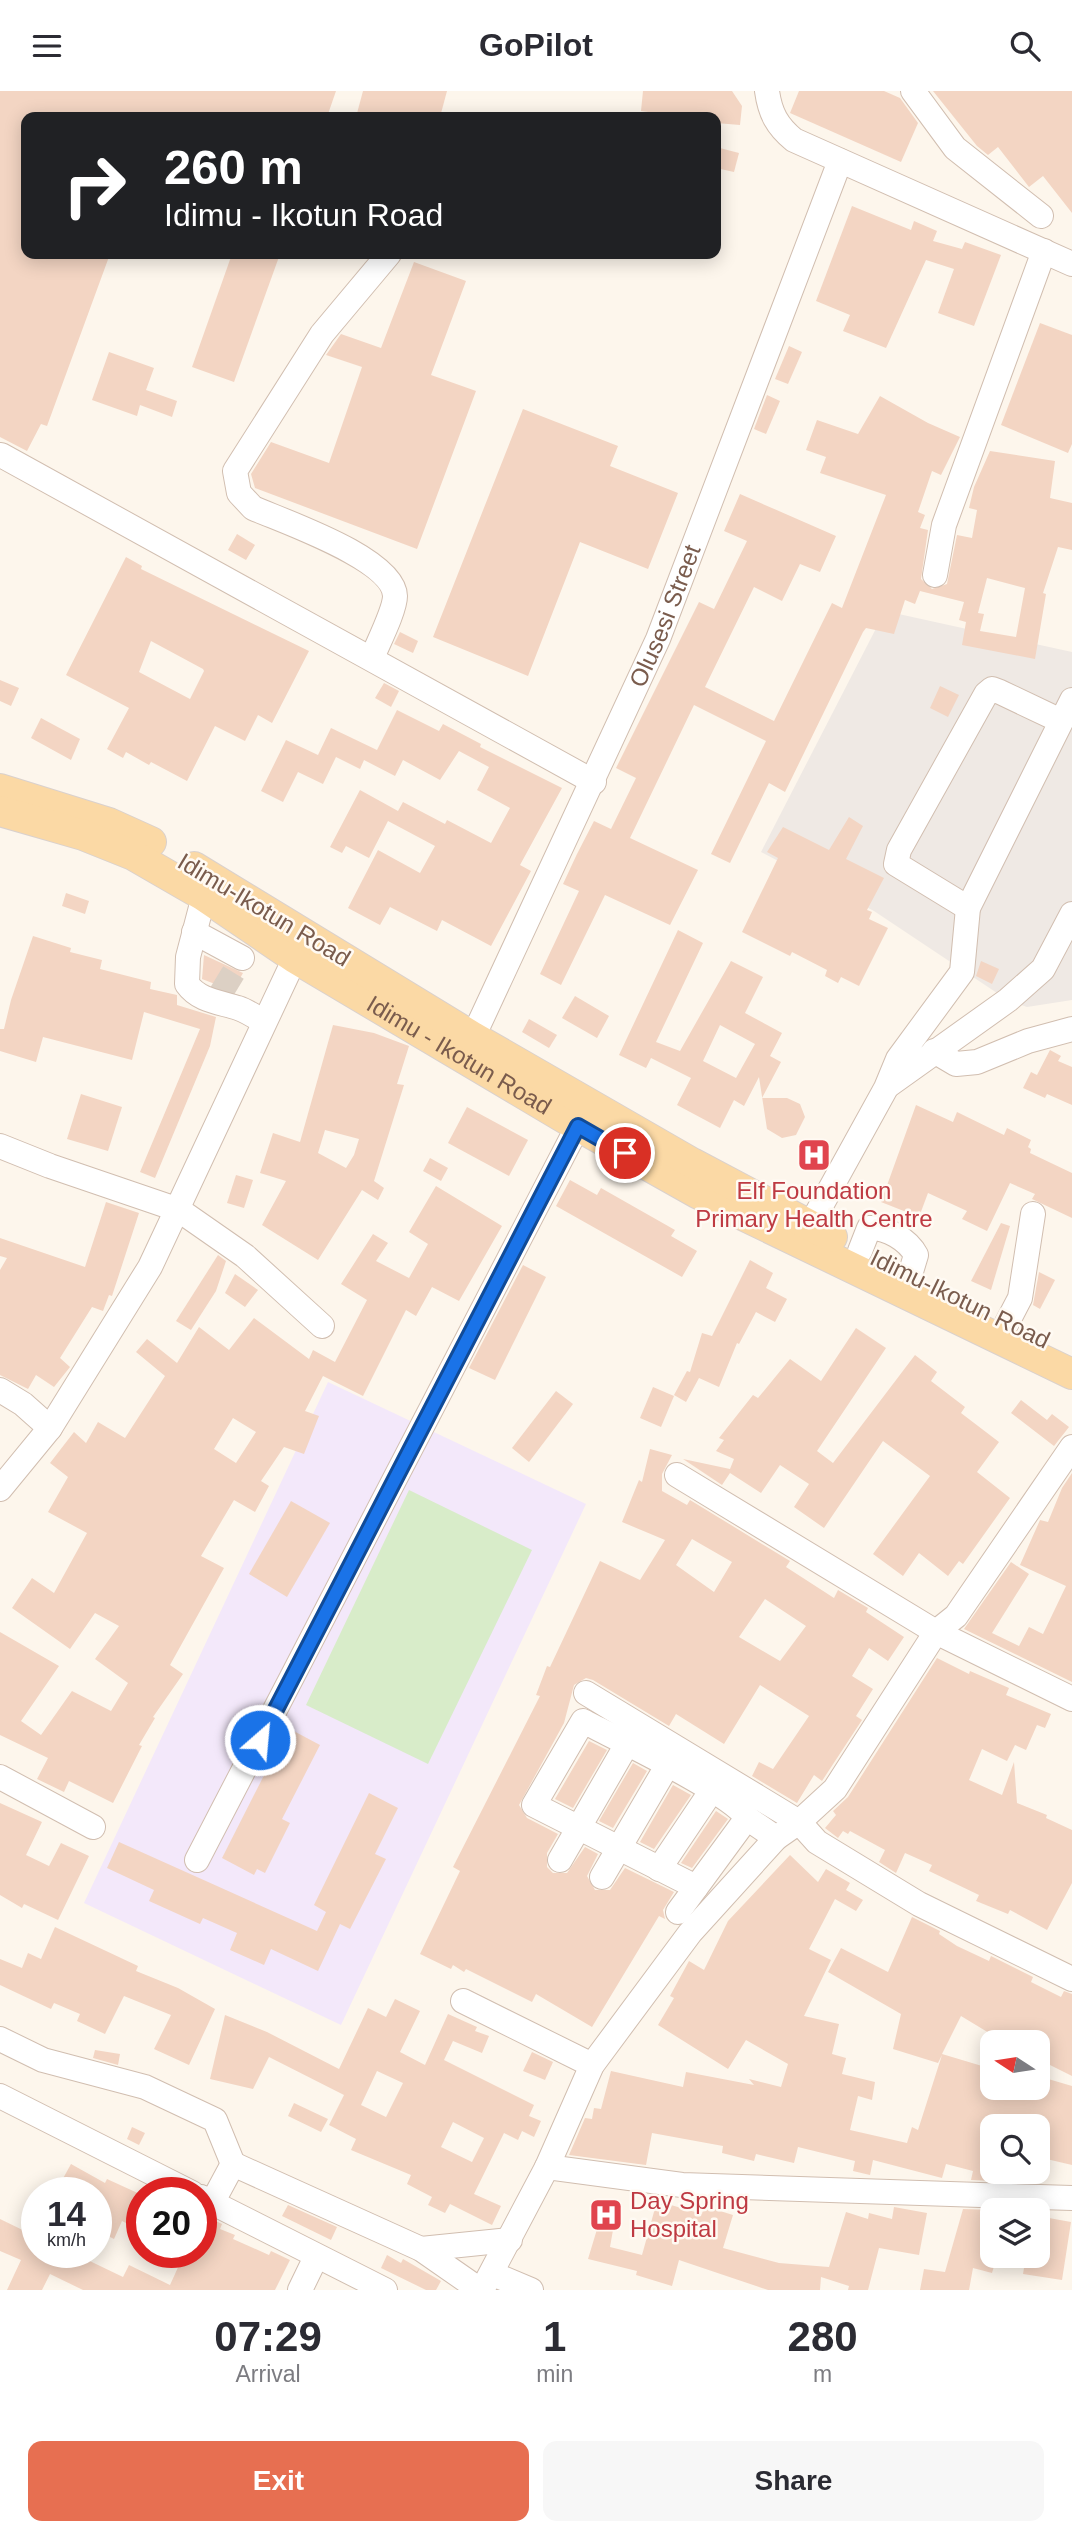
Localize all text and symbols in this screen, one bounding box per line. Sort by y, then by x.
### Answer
icon: menu [28,27,66,65]
text: GoPilot [479,27,593,63]
icon: search [1006,27,1044,65]
icon: right [49,140,140,231]
text: 260 m [164,140,303,194]
text: Idimu - Ikotun Road [164,197,443,233]
street label: Olusesi Street [624,541,706,691]
street label: Idimu-Ikotun Road [173,847,355,972]
street label: Idimu - Ikotun Road [362,990,556,1120]
pin [595,1123,655,1183]
icon: arrive [606,1134,644,1172]
hospital icon: Elf Foundation Primary Health Centre [795,1136,833,1174]
place label: Elf Foundation Primary Health Centre [695,1177,933,1232]
street label: Idimu-Ikotun Road [866,1243,1054,1354]
position arrow [223,1703,297,1777]
north arrow [980,2030,1050,2100]
map controls [980,2030,1050,2268]
button: search [980,2114,1050,2184]
speed limit sign: 20 [126,2177,217,2268]
place label: Day Spring Hospital [630,2187,749,2242]
text: 14 [47,2194,86,2233]
hospital icon: Day Spring Hospital [587,2196,625,2234]
button: layers [980,2198,1050,2268]
text: km/h [47,2230,86,2250]
text: 07:29 [214,2313,322,2360]
text: 1 [543,2313,566,2360]
text: 280 [788,2313,858,2360]
text: Arrival [235,2361,301,2387]
text: min [536,2361,573,2387]
text: m [813,2361,832,2387]
button: Exit [28,2441,529,2521]
button: Share [543,2441,1044,2521]

